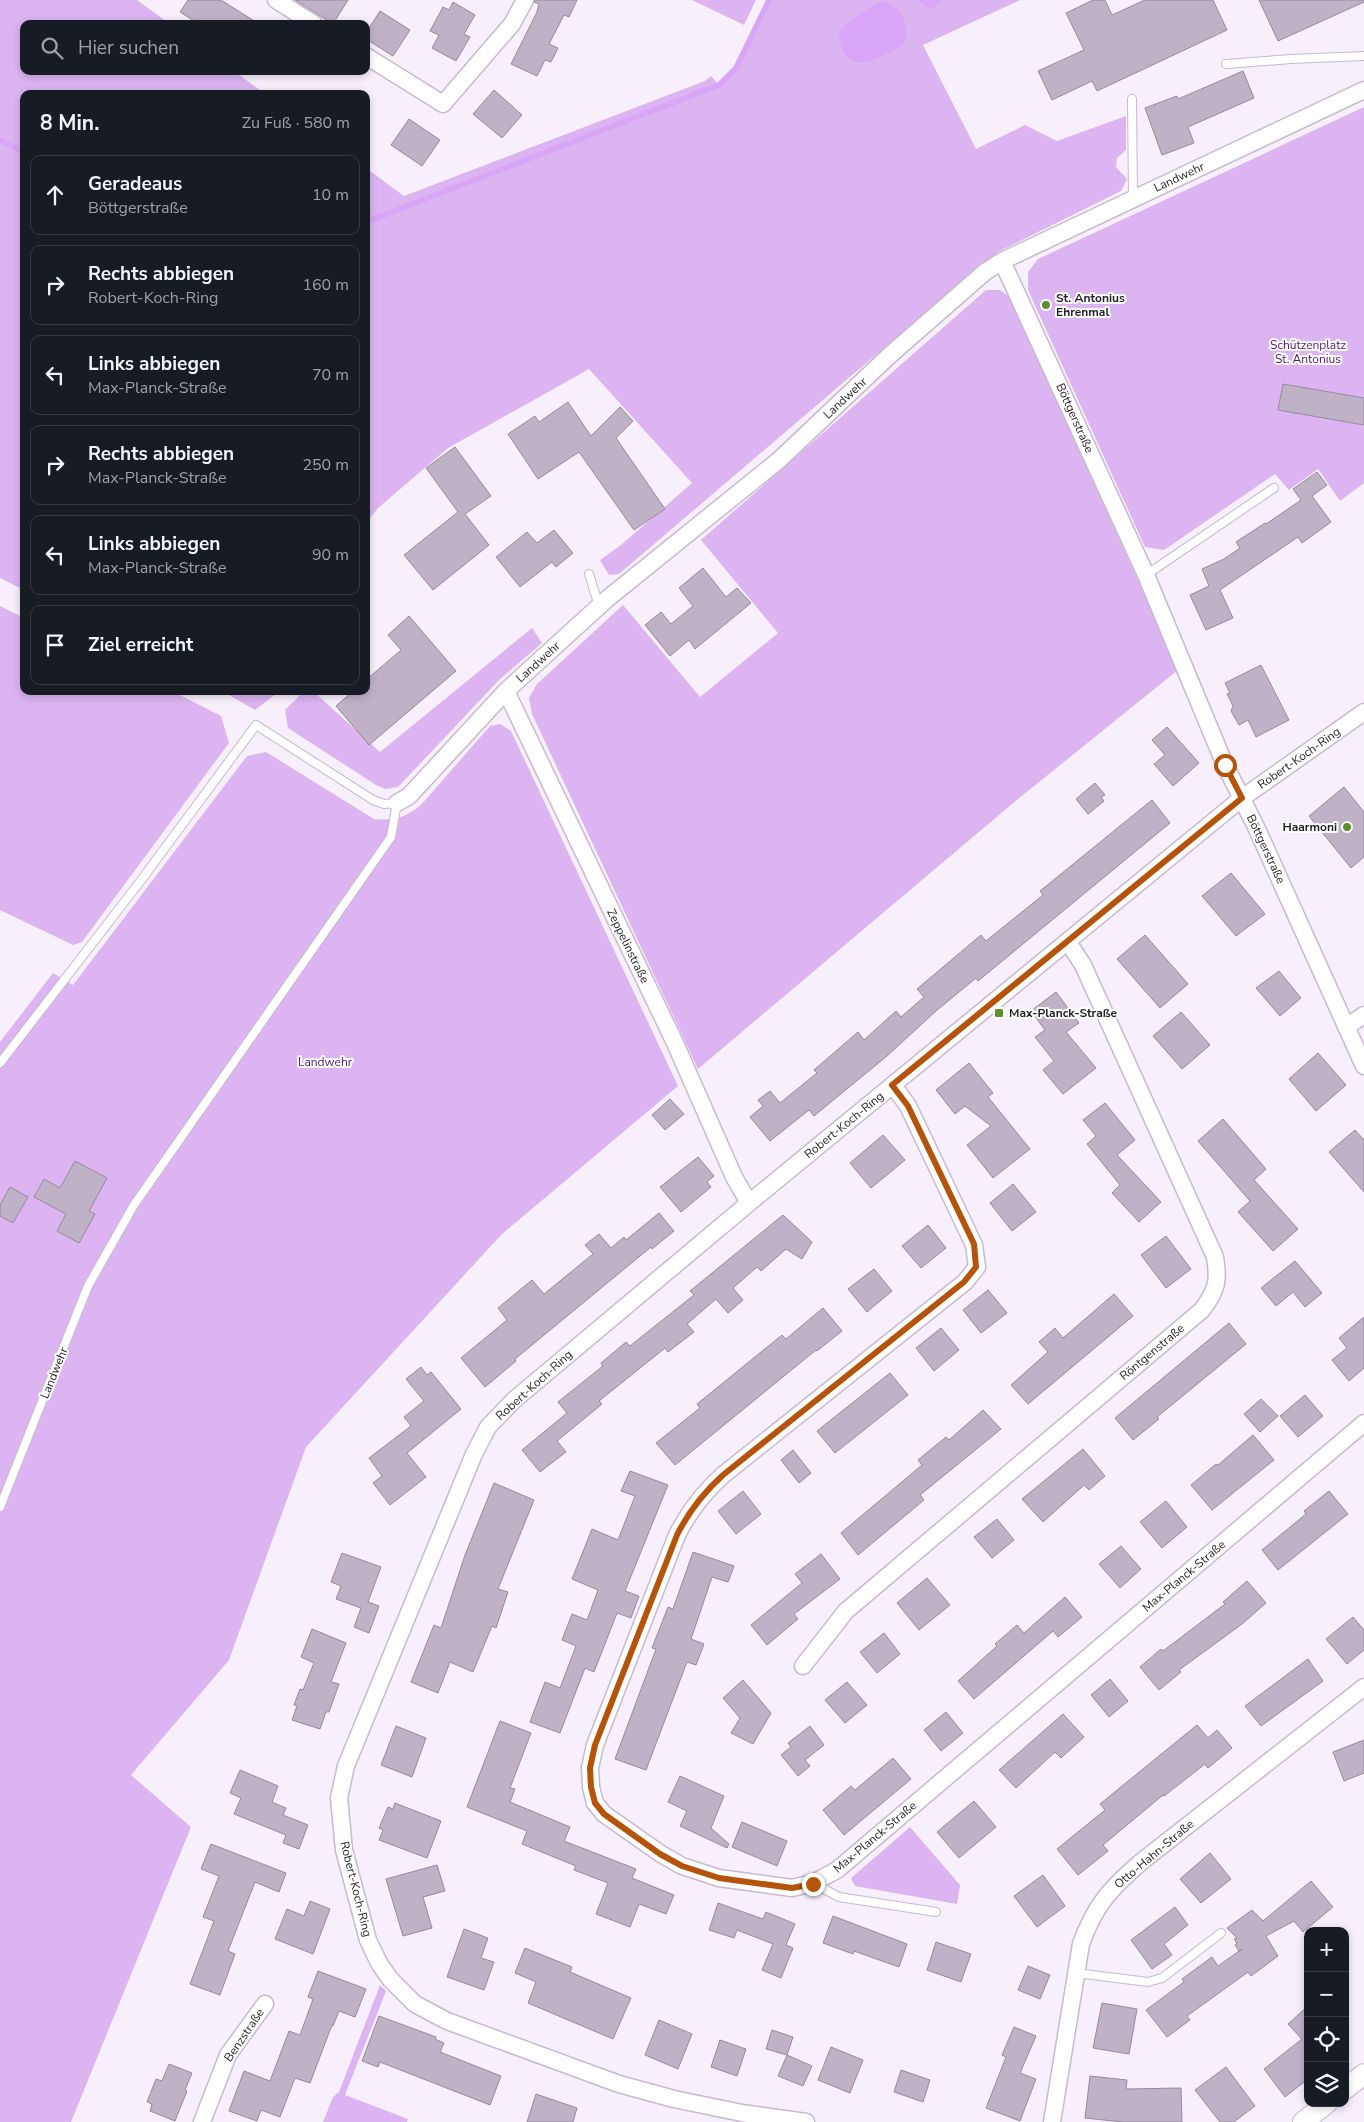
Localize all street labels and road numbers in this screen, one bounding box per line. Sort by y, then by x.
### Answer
street label: Landwehr [1151,158,1208,196]
street label: Landwehr [820,373,871,422]
street label: Böttgerstraße [1052,381,1098,455]
street label: Landwehr [513,637,564,686]
street label: Robert-Koch-Ring [1254,723,1344,793]
street label: Böttgerstraße [1243,812,1289,886]
street label: Zeppelinstraße [603,906,653,986]
street label: Robert-Koch-Ring [801,1088,887,1162]
street label: Röntgenstraße [1116,1320,1188,1384]
street label: Landwehr [36,1344,72,1401]
street label: Robert-Koch-Ring [492,1346,576,1424]
street label: Max-Planck-Straße [1139,1536,1229,1616]
street label: Max-Planck-Straße [830,1797,920,1877]
street label: Otto-Hahn-Straße [1111,1816,1197,1892]
street label: Robert-Koch-Ring [336,1840,376,1938]
street label: Benzstraße [220,2005,268,2065]

